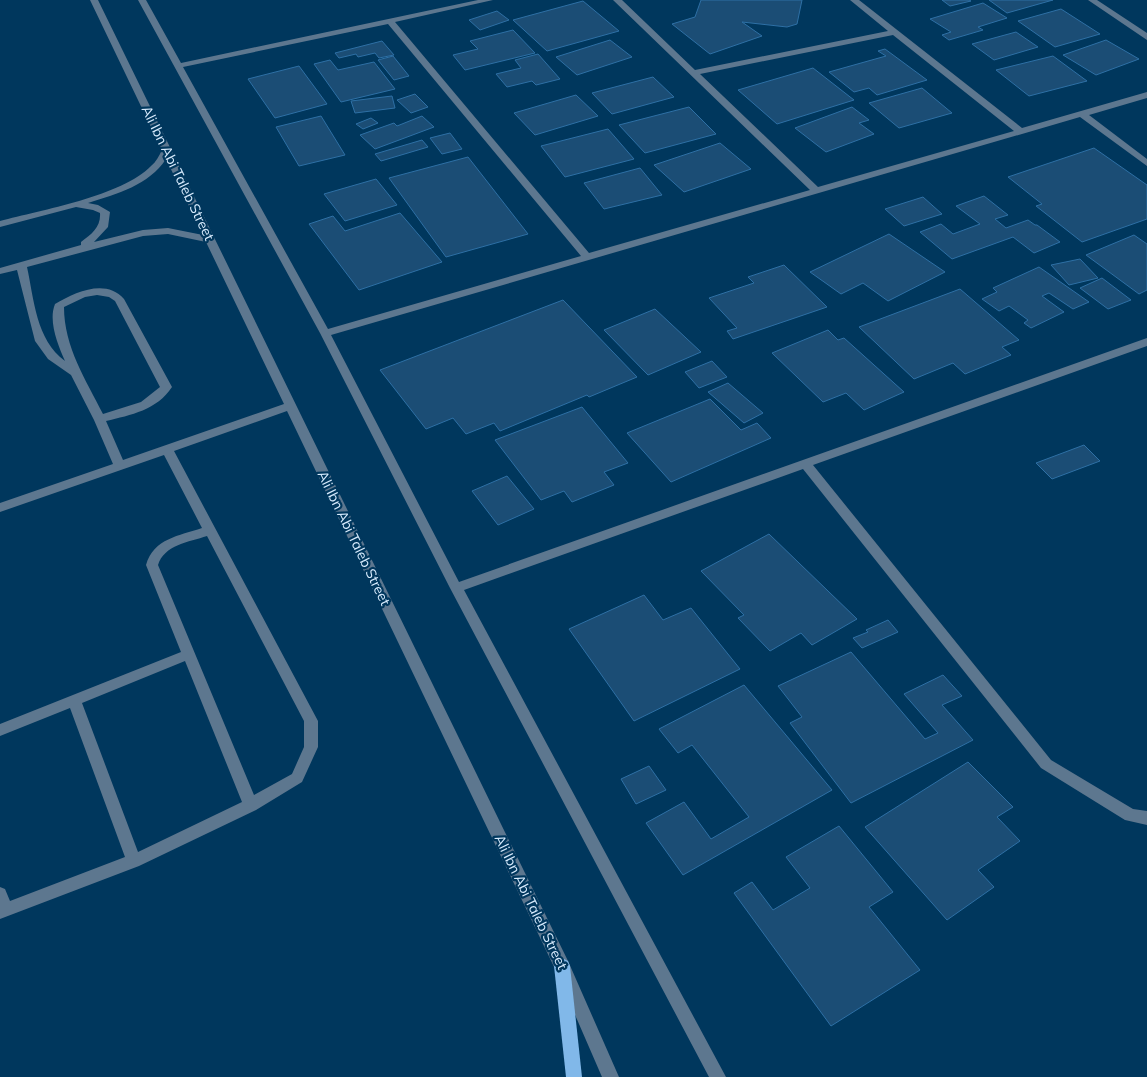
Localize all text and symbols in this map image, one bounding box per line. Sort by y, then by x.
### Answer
street label: Ali Ibn Abi Taleb Street [138,103,219,243]
street label: Ali Ibn Abi Taleb Street [314,468,395,608]
street label: Ali Ibn Abi Taleb Street [491,832,572,972]

